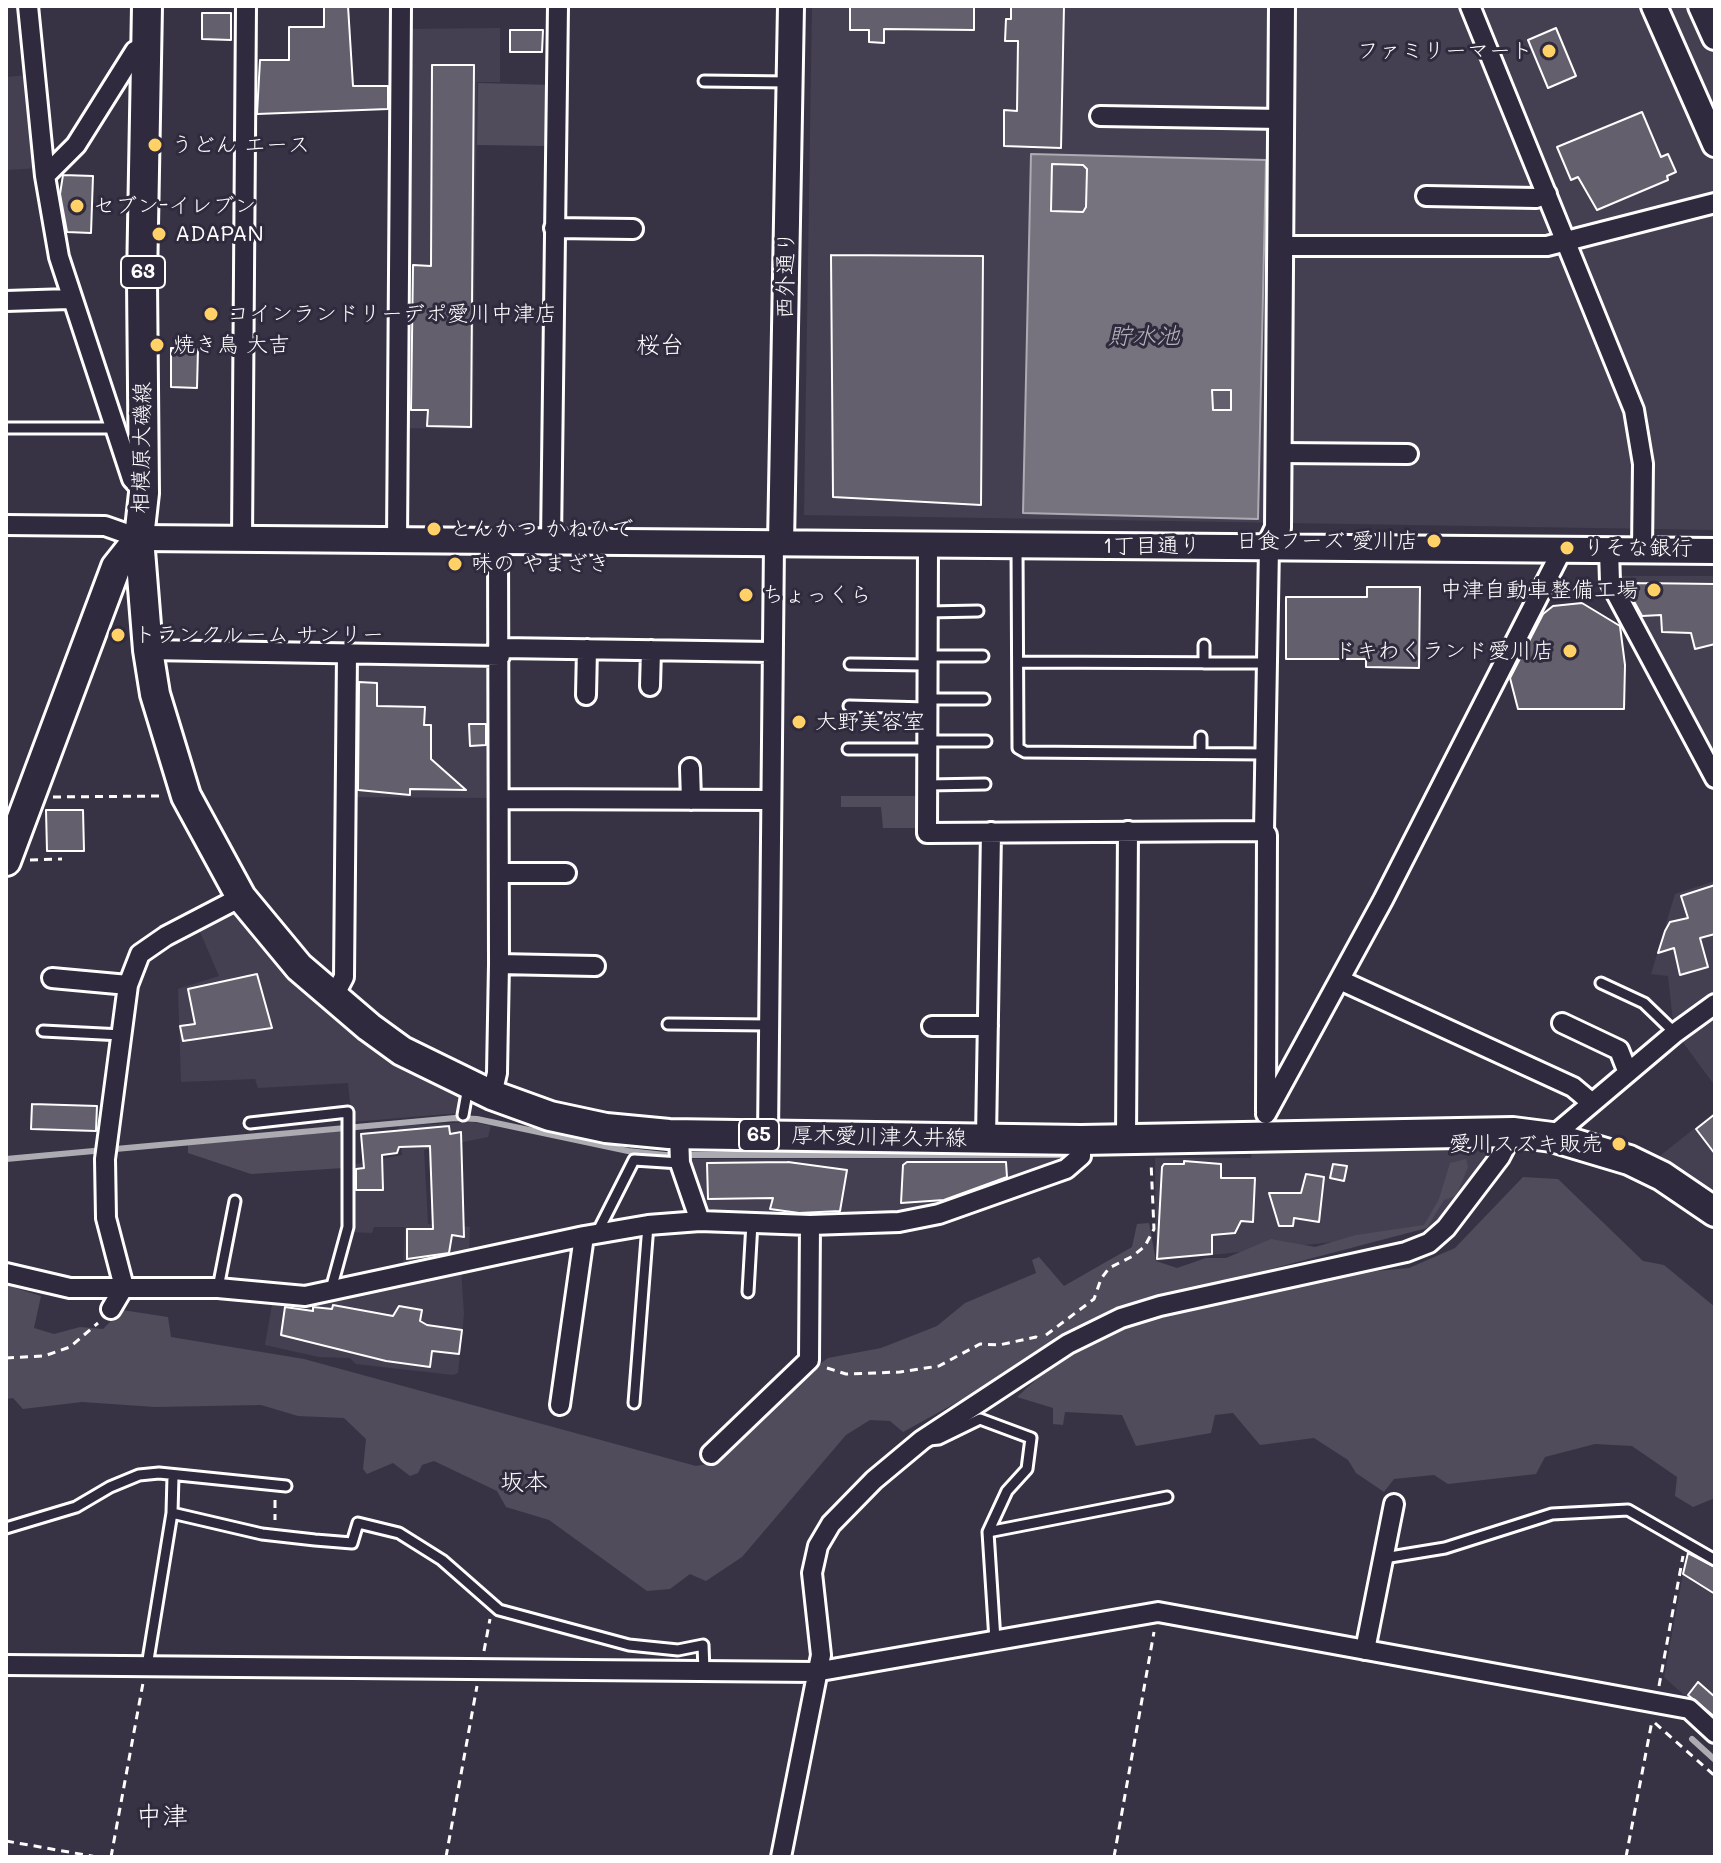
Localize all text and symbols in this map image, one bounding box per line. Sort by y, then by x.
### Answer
place label: ファミリーマート [1357,38,1533,64]
marker: ファミリーマート [1540,42,1558,60]
place label: うどん エース [171,132,310,158]
marker: うどん エース [146,136,164,154]
place label: セブン-イレブン [93,193,256,219]
marker: セブン-イレブン [68,197,86,215]
place label: ADAPAN [175,221,264,247]
marker: ADAPAN [150,225,168,243]
street label: 西外通り [772,231,800,319]
road number: 63 [121,256,165,288]
place label: コインランドリーデポ愛川中津店 [227,301,557,327]
marker: コインランドリーデポ愛川中津店 [202,305,220,323]
water label: 貯水池 [1108,323,1180,351]
place label: 焼き鳥 大吉 [173,332,290,358]
district label: 桜台 [636,332,684,360]
marker: 焼き鳥 大吉 [148,336,166,354]
street label: 相模原大磯線 [128,382,156,514]
place label: とんかつ かねひで [450,516,633,542]
marker: とんかつ かねひで [425,520,443,538]
place label: 日食フーズ 愛川店 [1235,528,1418,554]
marker: 日食フーズ 愛川店 [1425,532,1443,550]
street label: 1丁目通り [1103,533,1201,559]
place label: りそな銀行 [1583,535,1693,561]
marker: りそな銀行 [1558,539,1576,557]
place label: 味の やまざき [471,551,610,577]
marker: 味の やまざき [446,555,464,573]
place label: 中津自動車整備工場 [1440,577,1638,603]
marker: 中津自動車整備工場 [1645,581,1663,599]
place label: ちょっくら [762,582,872,608]
marker: ちょっくら [737,586,755,604]
place label: トランクルーム サンリー [134,622,384,648]
marker: トランクルーム サンリー [109,626,127,644]
place label: ドキわくランド愛川店 [1334,638,1554,664]
marker: ドキわくランド愛川店 [1561,642,1579,660]
place label: 大野美容室 [815,709,925,735]
marker: 大野美容室 [790,713,808,731]
road number: 65 [739,1119,779,1151]
street label: 厚木愛川津久井線 [791,1122,967,1152]
place label: 愛川スズキ販売 [1449,1131,1603,1157]
marker: 愛川スズキ販売 [1610,1135,1628,1153]
district label: 坂本 [500,1469,548,1497]
district label: 中津 [136,1801,188,1833]

